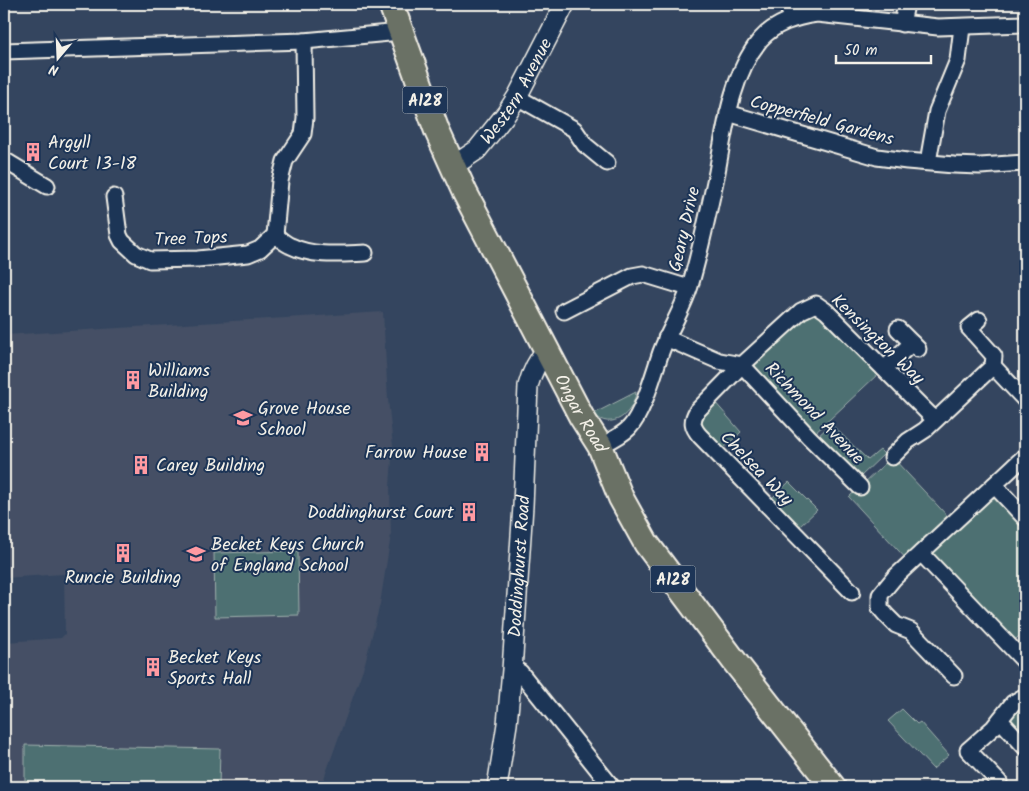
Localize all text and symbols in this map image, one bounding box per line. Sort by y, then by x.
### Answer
north arrow [32,32,82,82]
scale bar [836,32,932,64]
street label: Western Avenue [474,33,561,152]
text: 50 m [844,39,878,63]
text: N [46,57,62,81]
road number: A128 [402,86,448,114]
street label: Copperfield Gardens [746,88,897,155]
place label: Argyll Court 13-18 [48,129,137,179]
building icon: Argyll Court 13-18 [22,141,44,163]
street label: Geary Drive [662,184,709,275]
street label: Tree Tops [154,224,228,255]
street label: Kensington Way [823,288,931,393]
street label: Richmond Avenue [757,356,871,472]
place label: Williams Building [148,357,210,407]
building icon: Williams Building [122,369,144,391]
street label: Ongar Road [546,369,614,458]
place label: Grove House School [258,395,351,445]
school or university icon: Grove House School [232,407,254,429]
street label: Chelsea Way [712,425,800,514]
place label: Farrow House [365,439,467,468]
building icon: Farrow House [471,441,493,463]
place label: Carey Building [156,452,265,481]
building icon: Carey Building [130,454,152,476]
street label: Doddinghurst Road [501,494,539,638]
place label: Doddinghurst Court [307,499,455,528]
building icon: Doddinghurst Court [458,501,480,523]
place label: Becket Keys Church of England School [211,531,364,581]
building icon: Runcie Building [112,542,134,564]
school or university icon: Becket Keys Church of England School [185,543,207,565]
place label: Runcie Building [65,564,181,593]
road number: A128 [650,566,696,592]
place label: Becket Keys Sports Hall [168,644,261,694]
building icon: Becket Keys Sports Hall [142,656,164,678]

